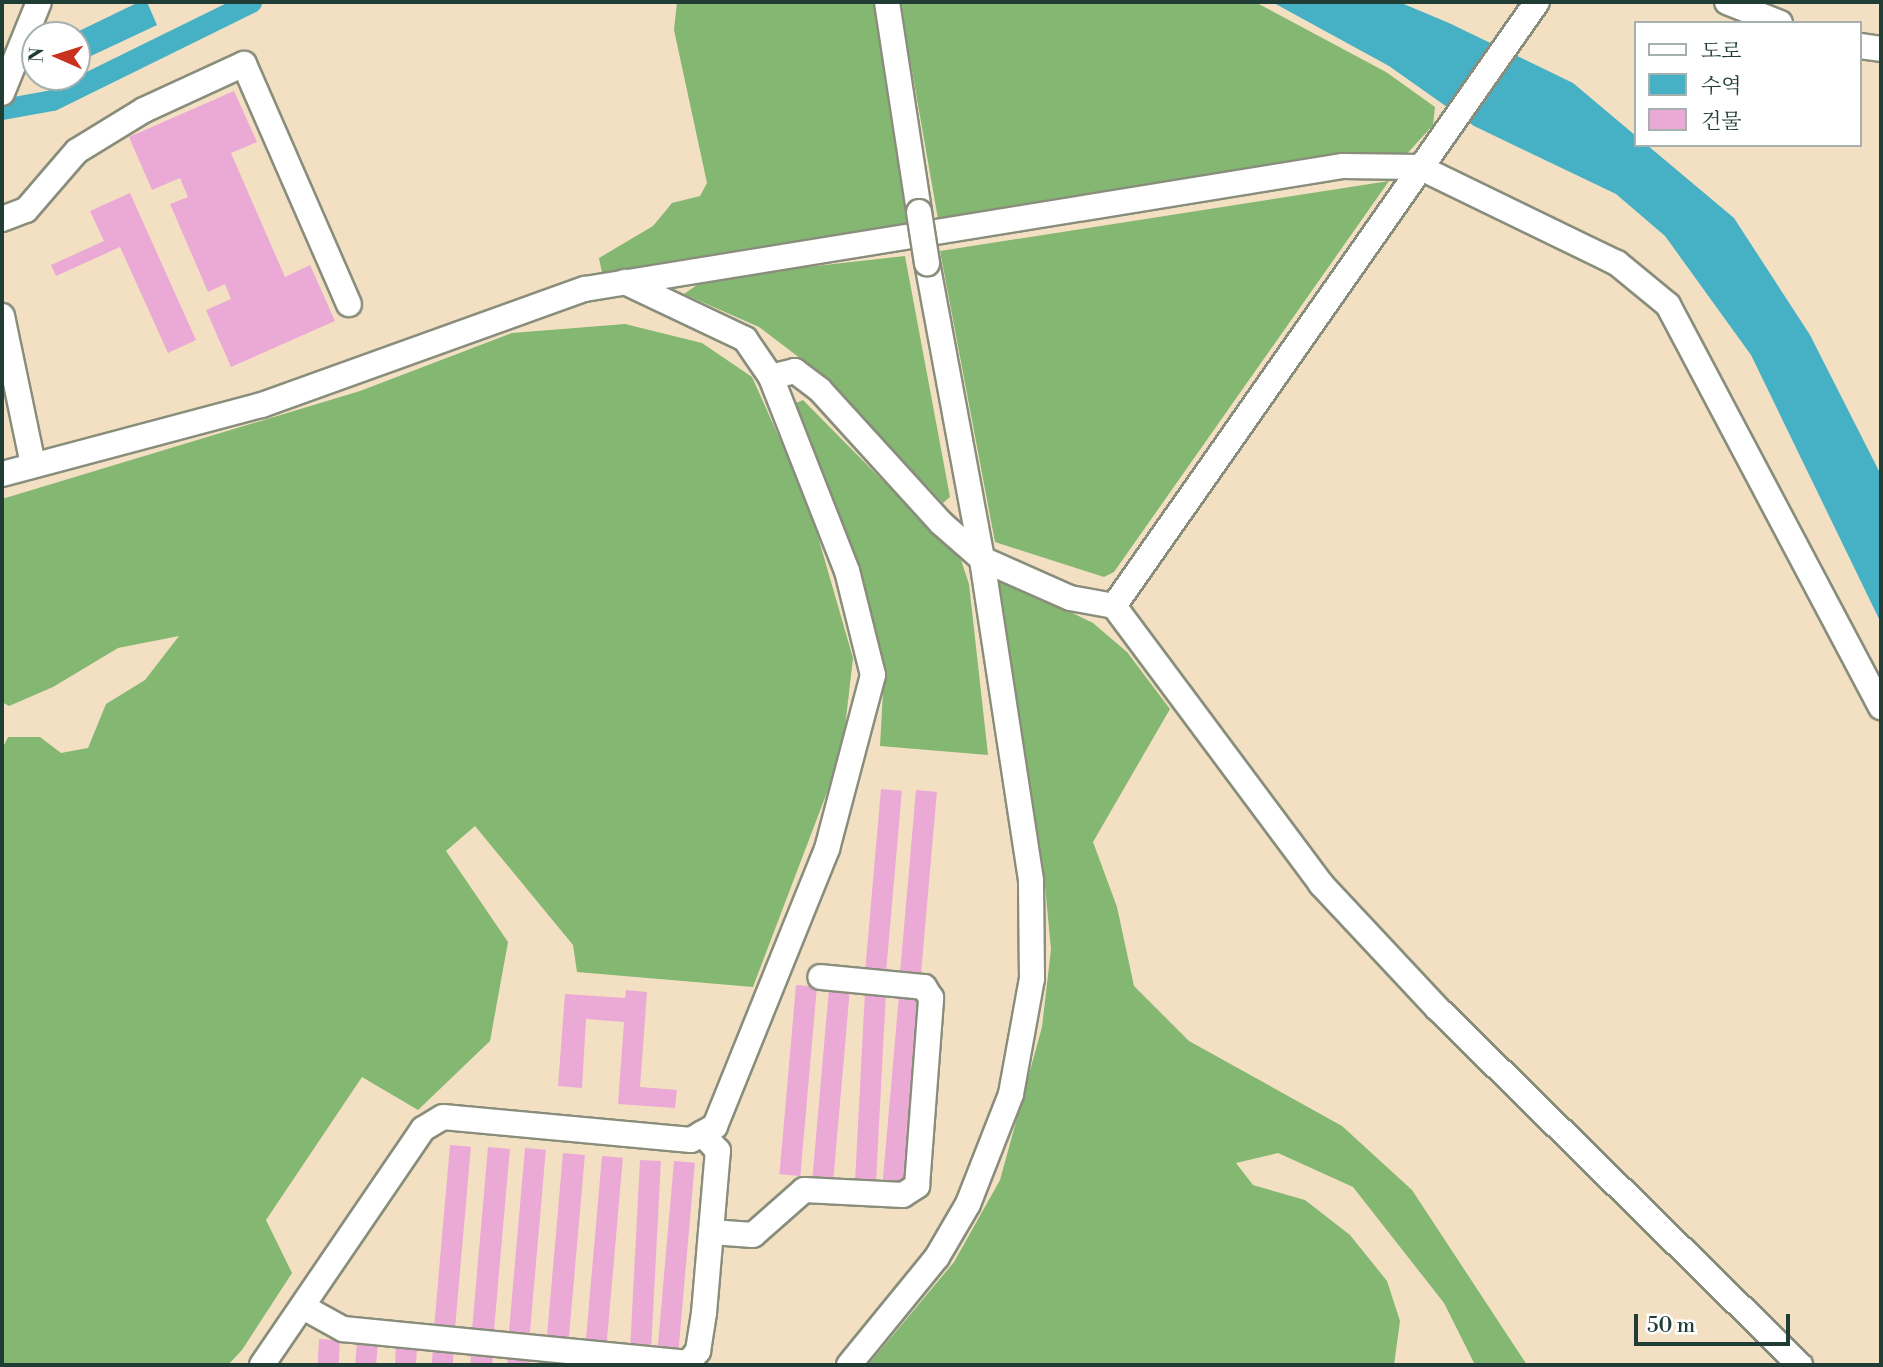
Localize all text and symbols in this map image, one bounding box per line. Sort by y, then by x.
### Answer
north arrow [21,21,91,91]
legend [1634,21,1862,147]
text: 도로 [1701,39,1742,65]
text: N [25,47,49,63]
text: 수역 [1701,74,1742,100]
text: 건물 [1701,109,1742,135]
scale bar [1638,1300,1794,1344]
text: 50 m [1647,1313,1695,1339]

